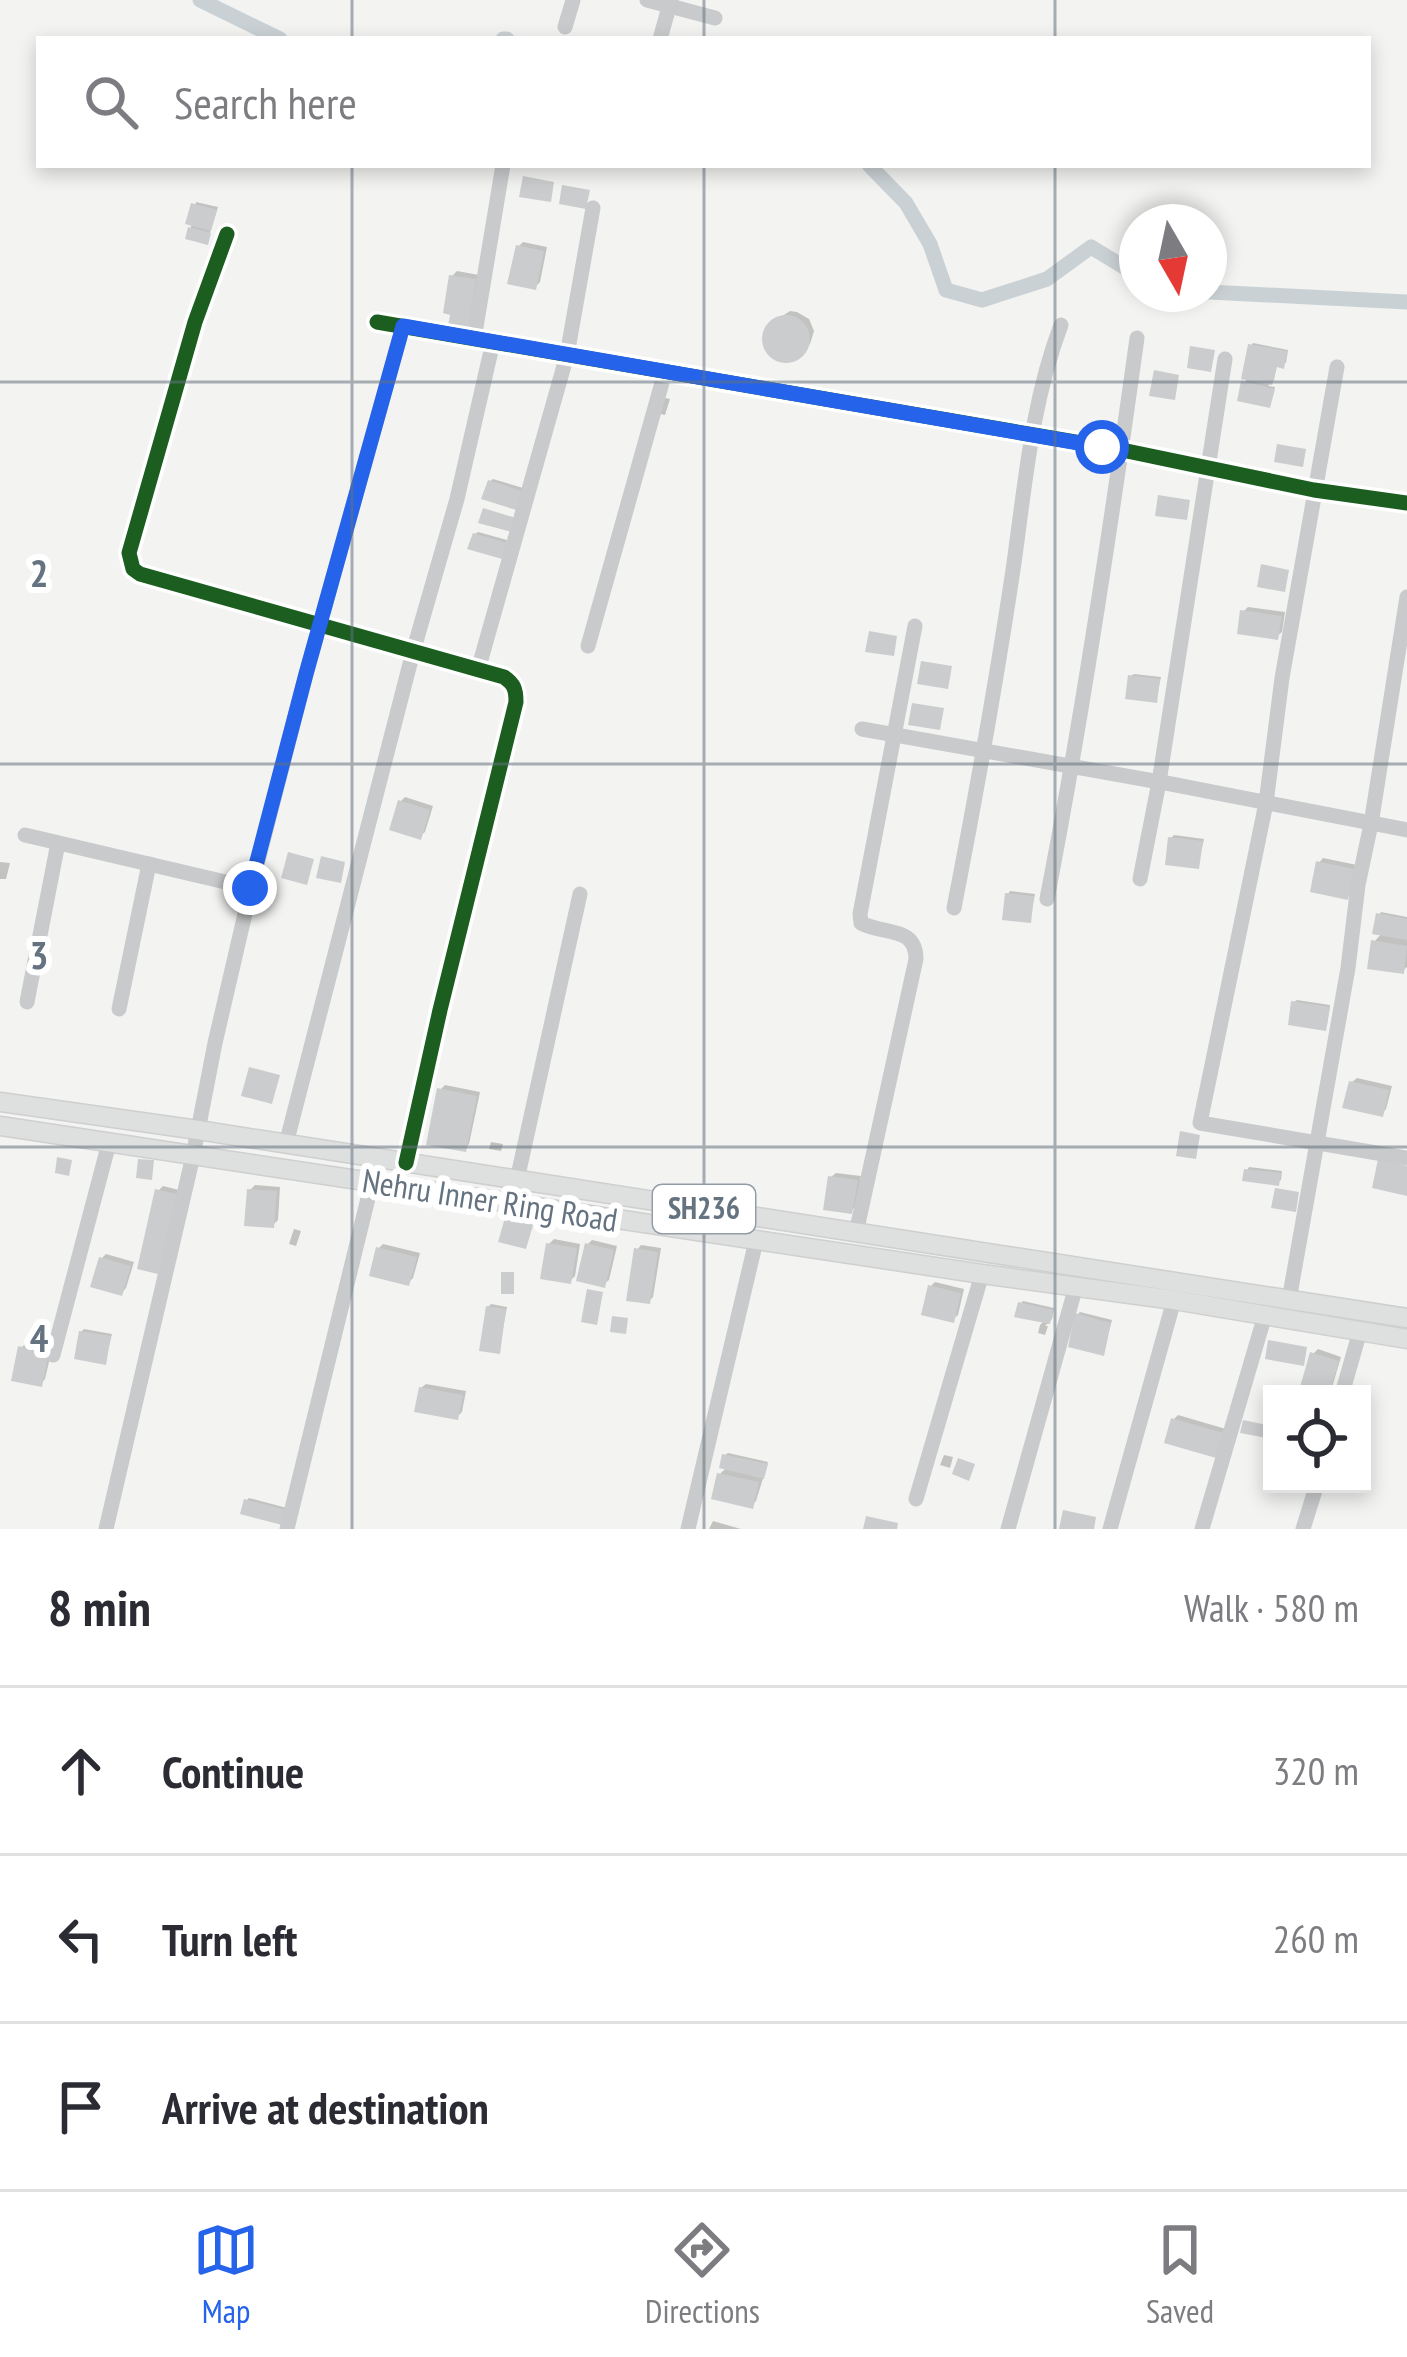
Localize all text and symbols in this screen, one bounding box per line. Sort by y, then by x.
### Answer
search box [36,36,1371,168]
icon: search [78,69,144,135]
text: Search here [174,73,357,131]
north arrow [1119,204,1227,312]
route start [1075,420,1129,474]
text: 2 [30,547,48,598]
route end [223,861,277,915]
text: 3 [30,929,48,980]
street label: Nehru Inner Ring Road [359,1158,621,1241]
road number: SH236 [653,1185,755,1233]
text: 4 [30,1312,49,1363]
map controls [1263,1385,1371,1493]
button: locate [1263,1385,1371,1493]
text: 8 min [48,1574,151,1640]
text: Walk · 580 m [1184,1582,1359,1633]
icon: ahead [48,1738,114,1804]
text: Continue [162,1742,304,1800]
text: 320 m [1273,1745,1359,1796]
icon: left [48,1906,114,1972]
text: Turn left [162,1910,297,1968]
text: 260 m [1273,1913,1359,1964]
icon: arrive [48,2074,114,2140]
text: Arrive at destination [162,2078,489,2136]
tab: Map [193,2217,259,2332]
tab: Directions [645,2217,760,2332]
tab: Saved [1146,2217,1214,2332]

